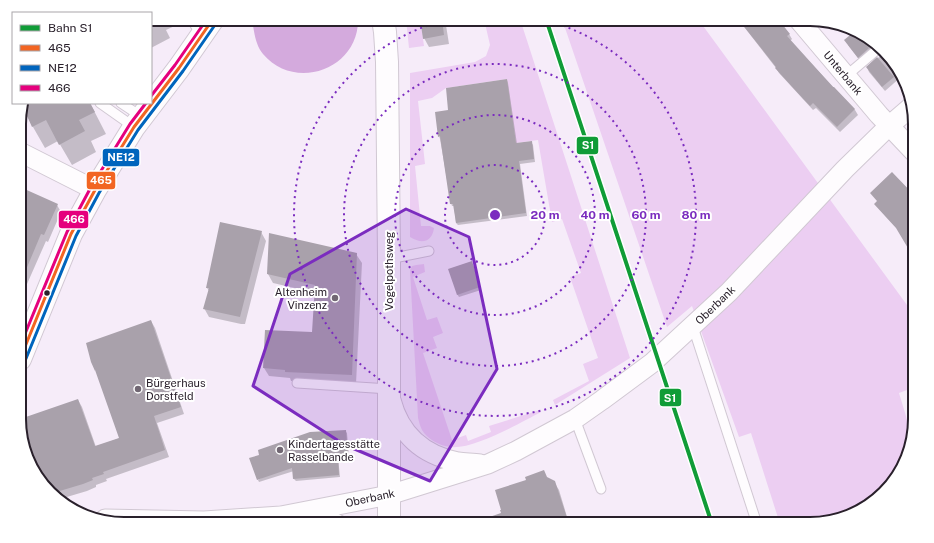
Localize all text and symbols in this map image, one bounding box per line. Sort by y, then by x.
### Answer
legend [12,12,152,104]
text: Bahn S1 [48,21,92,35]
text: 465 [48,41,71,55]
street label: Unterbank [821,49,865,97]
text: NE12 [48,61,77,75]
text: 466 [48,81,70,95]
line badge: S1 [576,136,599,155]
text: S1 [582,139,594,151]
line badge: NE12 [102,148,140,167]
text: NE12 [107,151,135,163]
line badge: 465 [86,171,116,190]
text: 465 [90,174,112,186]
centre of rings [488,208,502,222]
text: 20 m [531,208,560,222]
text: 40 m [580,208,610,222]
text: 60 m [631,208,661,222]
text: 80 m [681,208,711,222]
line badge: 466 [58,210,89,229]
text: 466 [63,213,85,225]
street label: Vogelpothsweg [383,231,395,311]
street label: Oberbank [693,283,737,327]
place label: Altenheim Vinzenz [275,286,327,311]
unlabelled marker [42,288,52,298]
marker: Altenheim Vinzenz [330,293,340,303]
place label: Bürgerhaus Dorstfeld [146,377,206,402]
marker: Bürgerhaus Dorstfeld [133,384,143,394]
line badge: S1 [659,388,682,407]
text: S1 [664,392,676,404]
place label: Kindertagesstätte Rasselbande [288,438,380,463]
marker: Kindertagesstätte Rasselbande [275,445,285,455]
street label: Oberbank [344,487,396,509]

